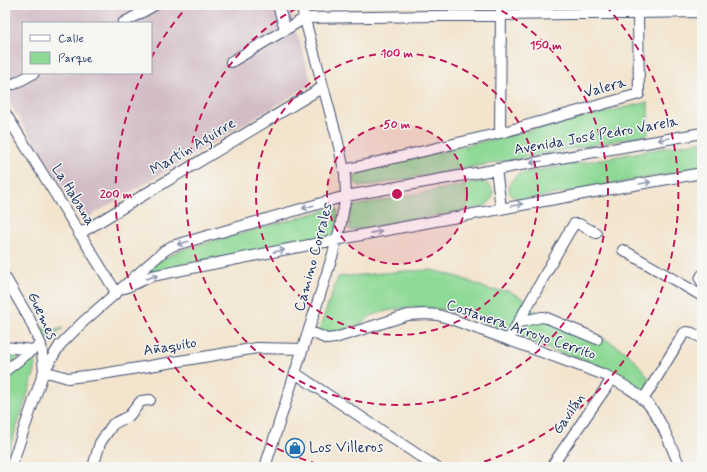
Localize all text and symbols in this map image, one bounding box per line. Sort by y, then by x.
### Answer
legend [22,22,152,74]
text: Calle [58,31,84,47]
text: 150 m [530,38,562,54]
text: 100 m [381,46,414,62]
text: Parque [58,51,93,67]
street label: Valera [582,72,629,103]
street label: Avenida José Pedro Varela [512,112,681,160]
street label: Martín Aguirre [146,114,240,181]
text: 50 m [384,117,411,133]
one-way arrow [657,136,670,144]
one-way arrow [529,158,542,166]
street label: La Habana [46,161,100,230]
one-way arrow [639,179,652,187]
text: 200 m [100,187,133,203]
centre of rings [390,187,404,201]
street label: Camino Corrales [290,200,338,314]
one-way arrow [510,201,523,209]
one-way arrow [302,204,315,211]
one-way arrow [369,227,382,235]
one-way arrow [177,239,190,247]
one-way arrow [272,246,285,254]
one-way arrow [145,273,158,280]
street label: Guemes [22,289,62,343]
street label: Costanera Arroyo Cerrito [443,295,599,365]
street label: Añaquito [142,333,198,361]
street label: Gavilán [548,390,590,438]
shop icon: Los Villeros [284,437,306,459]
place label: Los Villeros [309,438,384,458]

